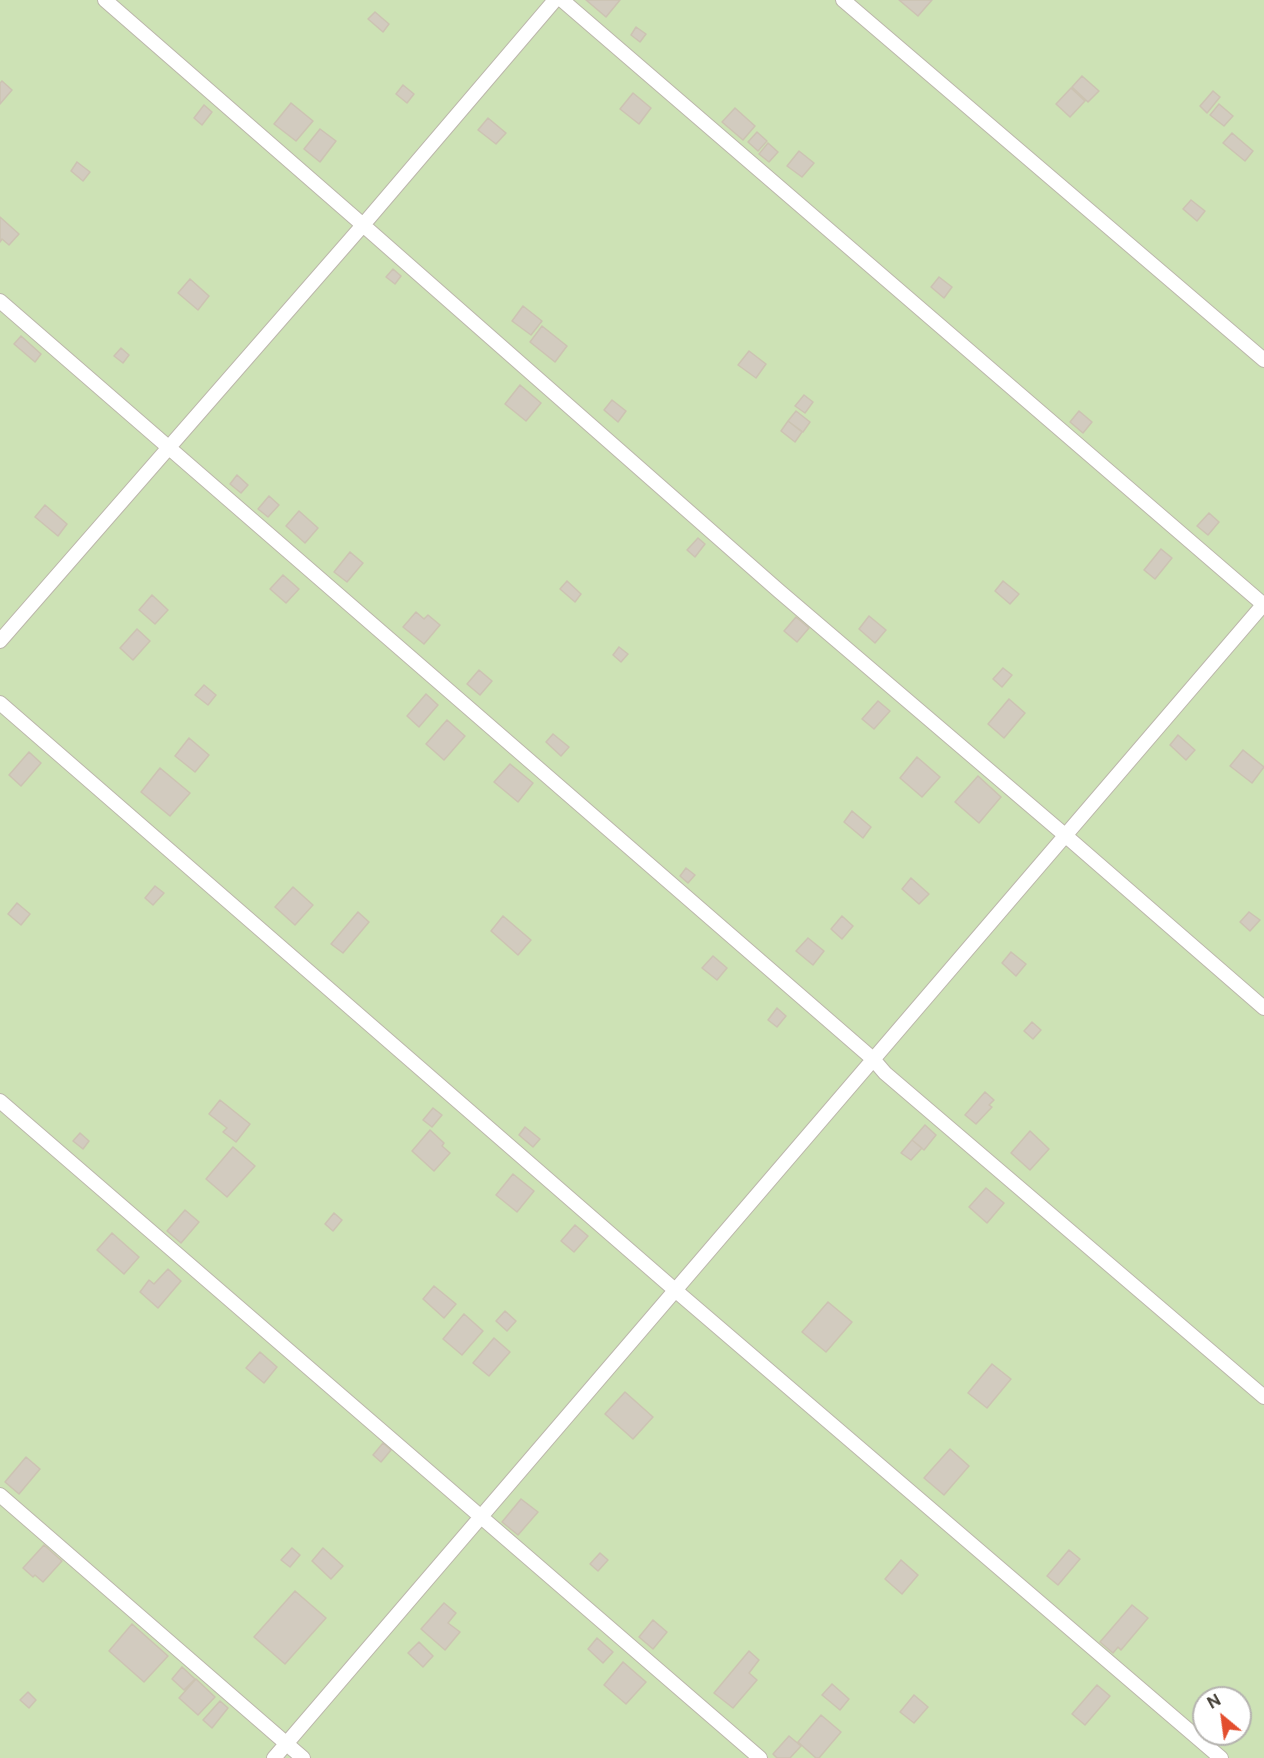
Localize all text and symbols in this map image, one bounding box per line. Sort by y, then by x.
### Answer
north arrow [1192,1686,1252,1746]
text: N [1204,1690,1224,1713]

